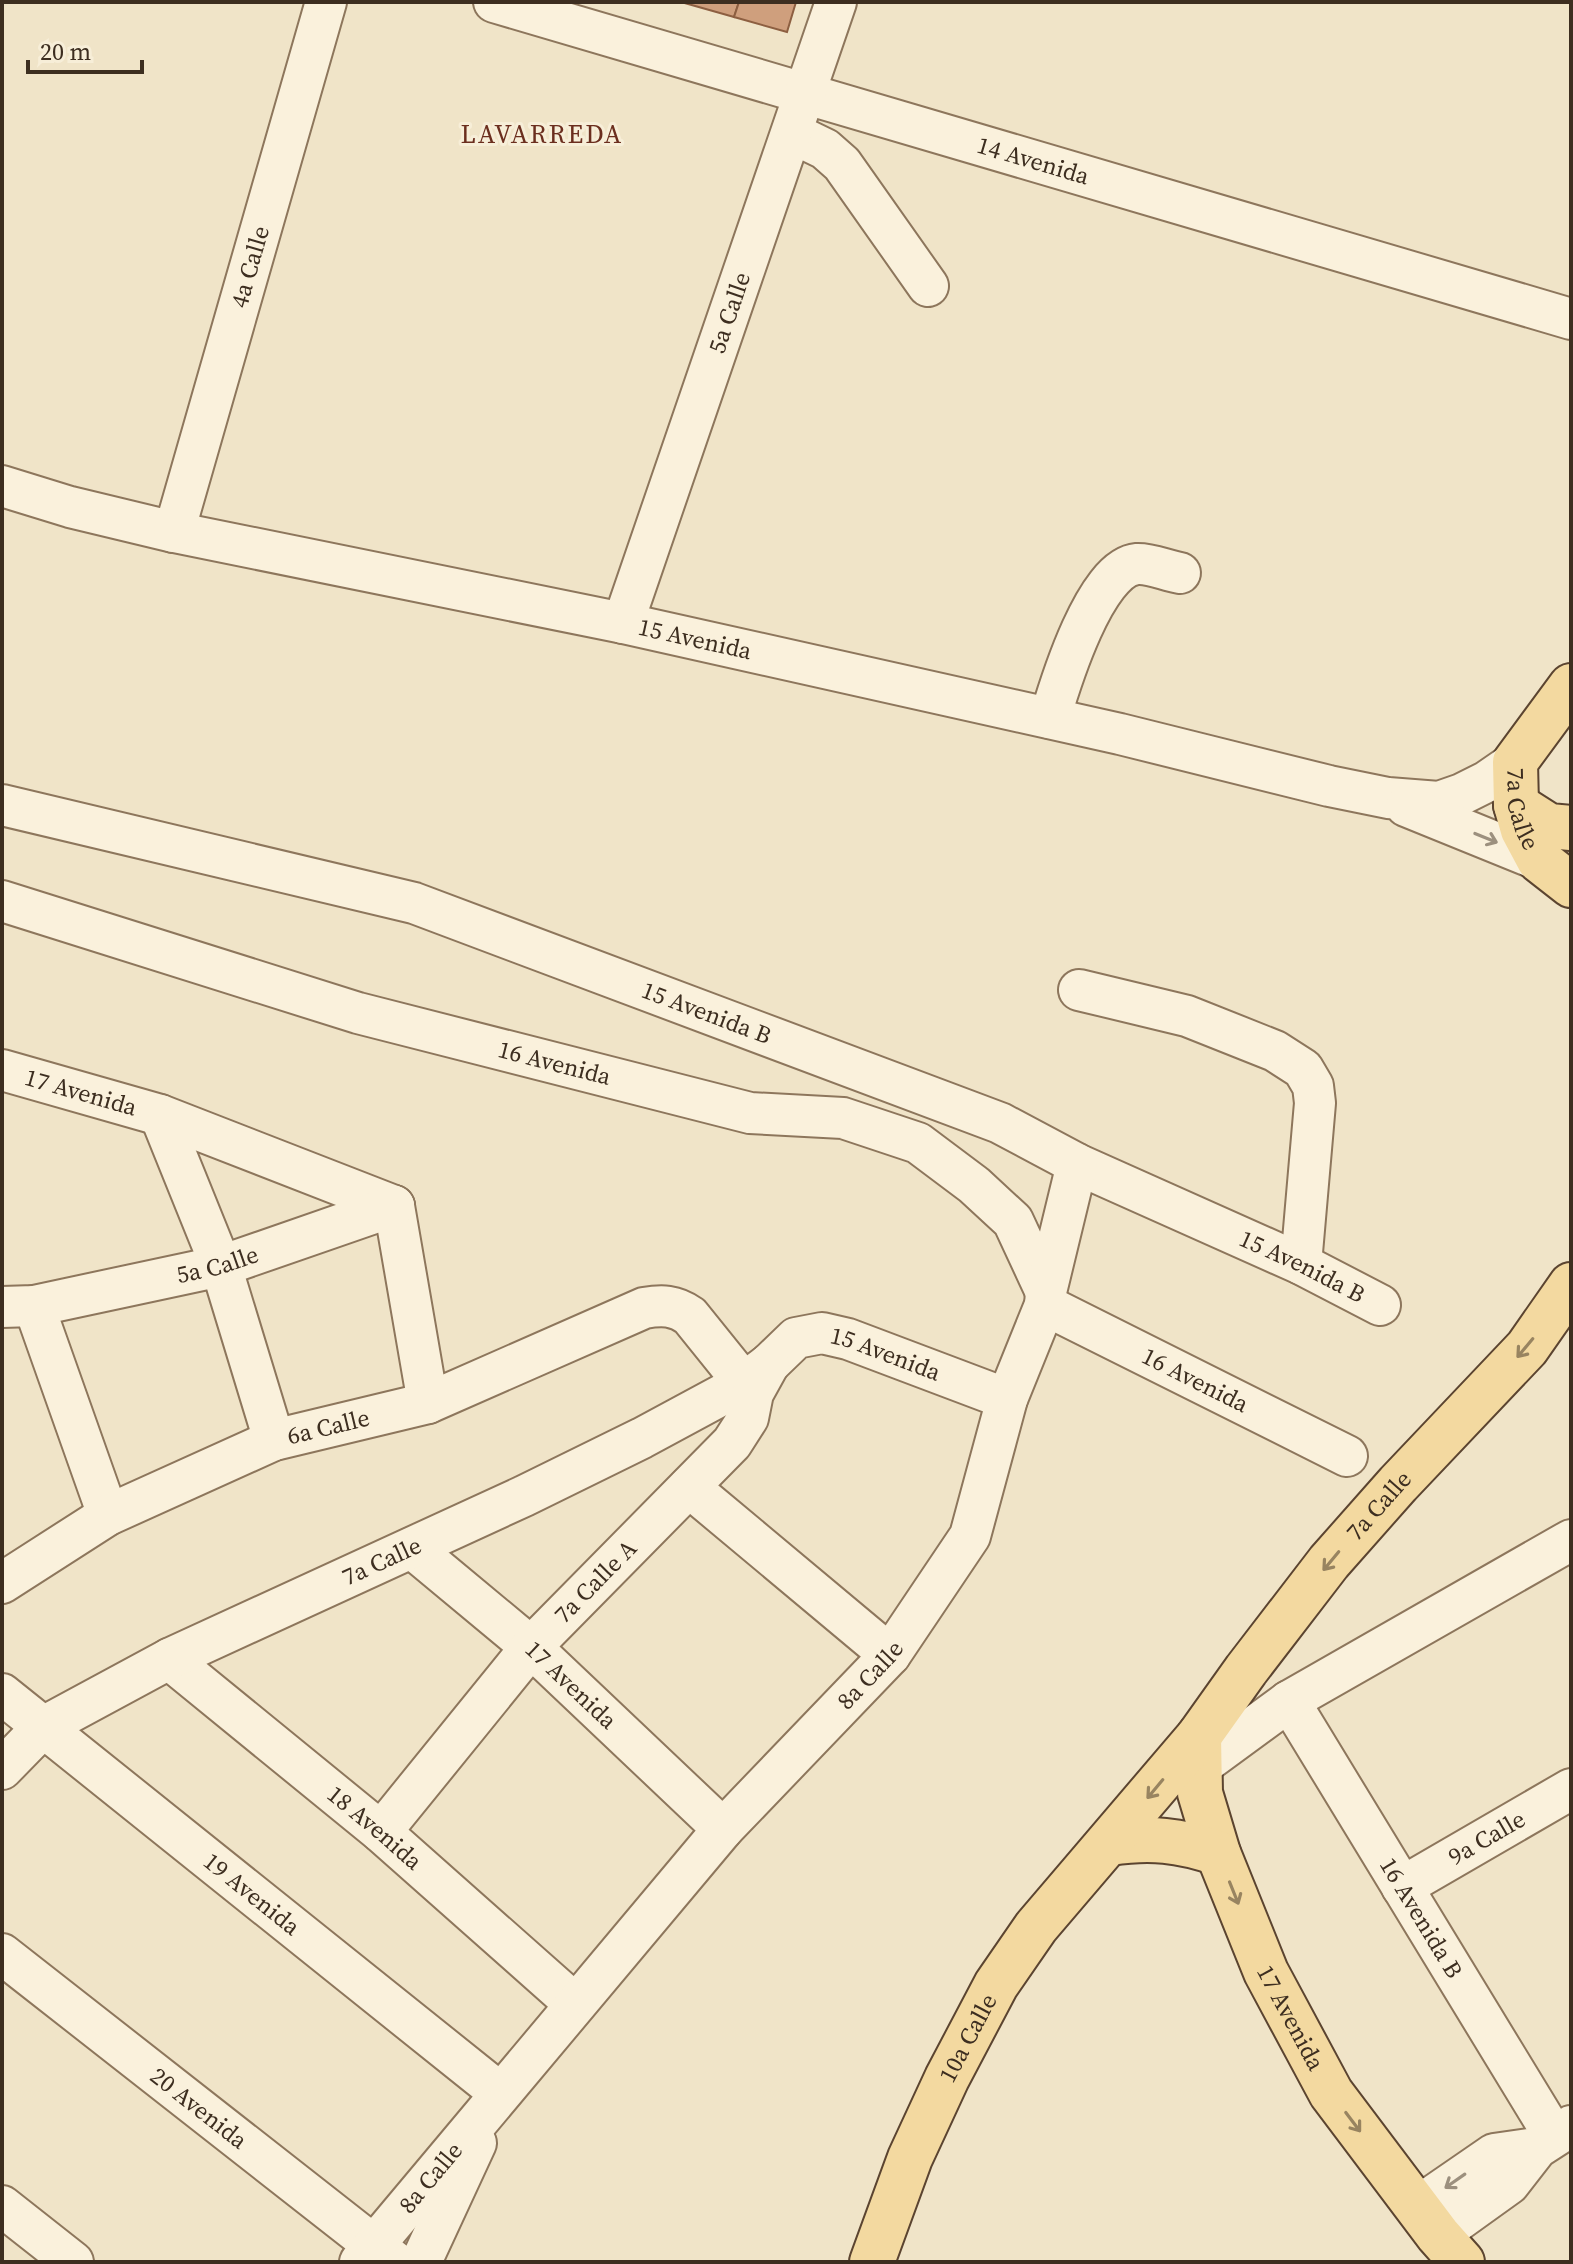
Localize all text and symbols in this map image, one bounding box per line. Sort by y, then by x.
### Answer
scale bar [28,24,142,74]
text: 20 m [40,35,91,68]
district label: LAVARREDA [461,116,623,152]
street label: 14 Avenida [973,128,1094,193]
street label: 4a Calle [222,222,277,311]
street label: 5a Calle [700,268,758,358]
street label: 15 Avenida [635,610,756,667]
street label: 7a Calle [1499,767,1548,856]
one-way arrow [1473,832,1498,847]
street label: 15 Avenida B [637,973,776,1052]
street label: 16 Avenida [495,1032,615,1093]
street label: 17 Avenida [21,1060,142,1124]
street label: 15 Avenida B [1234,1222,1371,1310]
street label: 5a Calle [173,1237,263,1291]
street label: 15 Avenida [827,1318,946,1389]
one-way arrow [1516,1338,1534,1358]
street label: 16 Avenida [1137,1339,1255,1421]
street label: 6a Calle [284,1401,373,1452]
street label: 7a Calle [1338,1463,1419,1548]
street label: 7a Calle [337,1528,427,1593]
street label: 7a Calle A [546,1532,644,1630]
one-way arrow [1322,1550,1340,1570]
street label: 17 Avenida [518,1633,625,1737]
street label: 8a Calle [829,1634,911,1717]
street label: 18 Avenida [320,1778,430,1878]
one-way arrow [1146,1779,1164,1799]
street label: 9a Calle [1442,1802,1531,1873]
street label: 19 Avenida [197,1845,308,1943]
street label: 16 Avenida B [1372,1851,1471,1984]
one-way arrow [1227,1880,1242,1905]
street label: 17 Avenida [1249,1959,1333,2077]
street label: 10a Calle [931,1988,1005,2088]
street label: 20 Avenida [144,2059,255,2157]
one-way arrow [1345,2111,1361,2133]
street label: 8a Calle [391,2135,470,2220]
one-way arrow [1445,2173,1467,2189]

